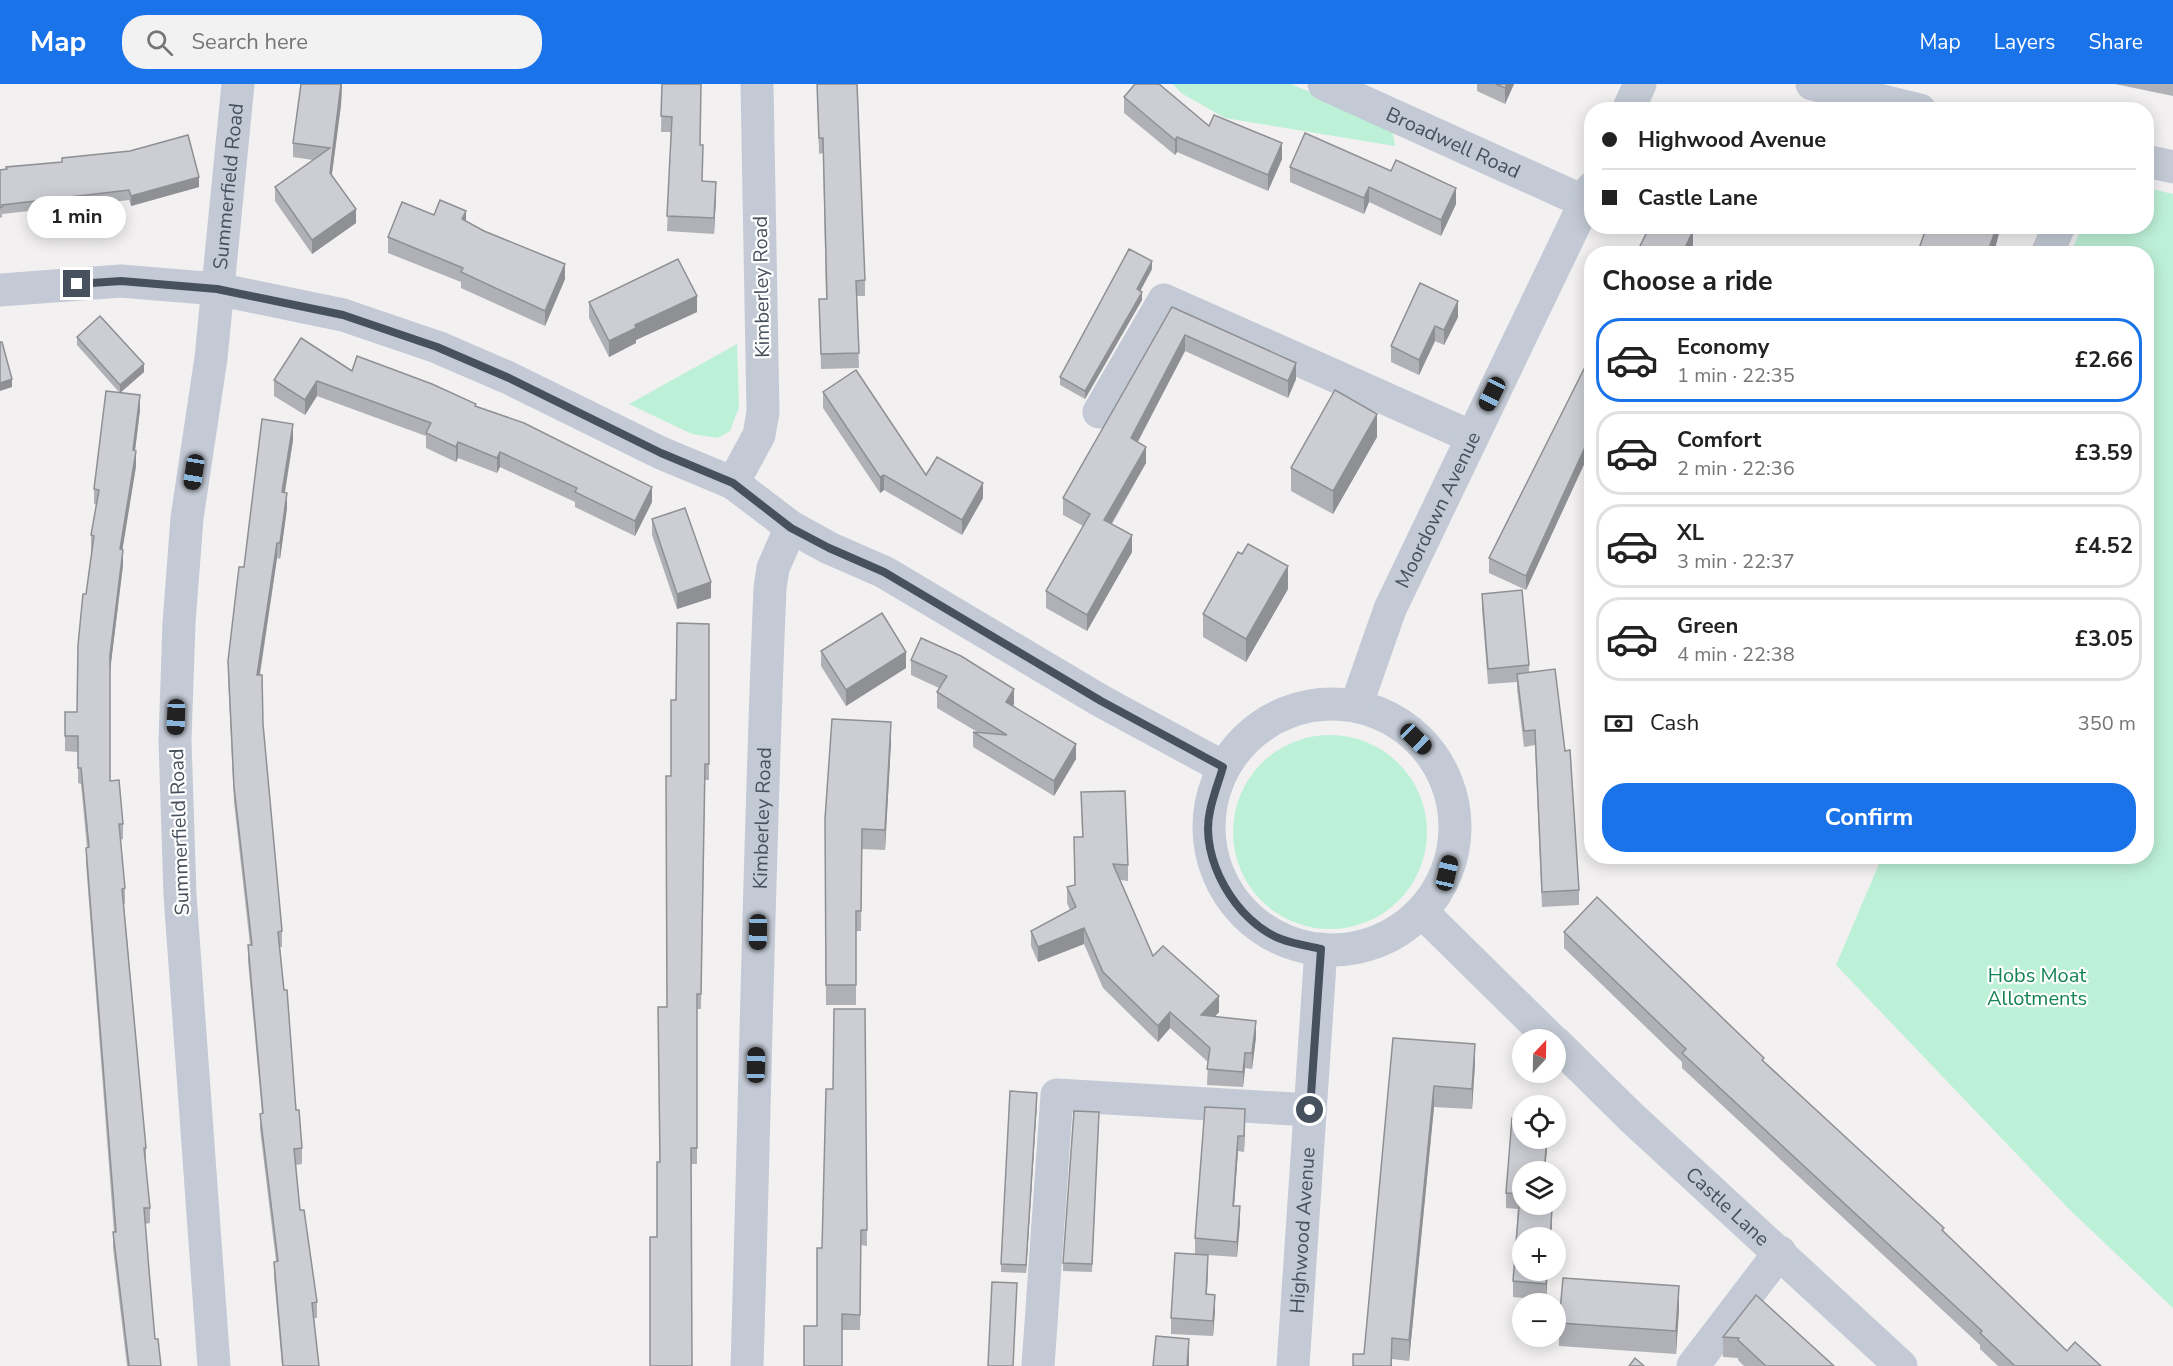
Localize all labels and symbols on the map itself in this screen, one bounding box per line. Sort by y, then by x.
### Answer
street label: Broadwell Road [1382,101,1525,185]
street label: Summerfield Road [207,102,250,271]
callout: 1 min [28,197,127,239]
street label: Kimberley Road [747,216,776,358]
route end [63,270,90,297]
car [1476,374,1508,414]
street label: Moordown Avenue [1389,427,1487,593]
car [182,453,206,491]
car [166,699,186,735]
car [1397,720,1435,758]
street label: Kimberley Road [747,747,778,890]
street label: Summerfield Road [163,748,196,916]
car [1434,853,1460,893]
car [749,914,767,950]
park label: Hobs Moat Allotments [1987,962,2087,1012]
north arrow [1512,1029,1566,1083]
car [747,1047,765,1083]
route start [1296,1096,1323,1123]
street label: Highwood Avenue [1284,1146,1322,1314]
street label: Castle Lane [1680,1161,1775,1252]

